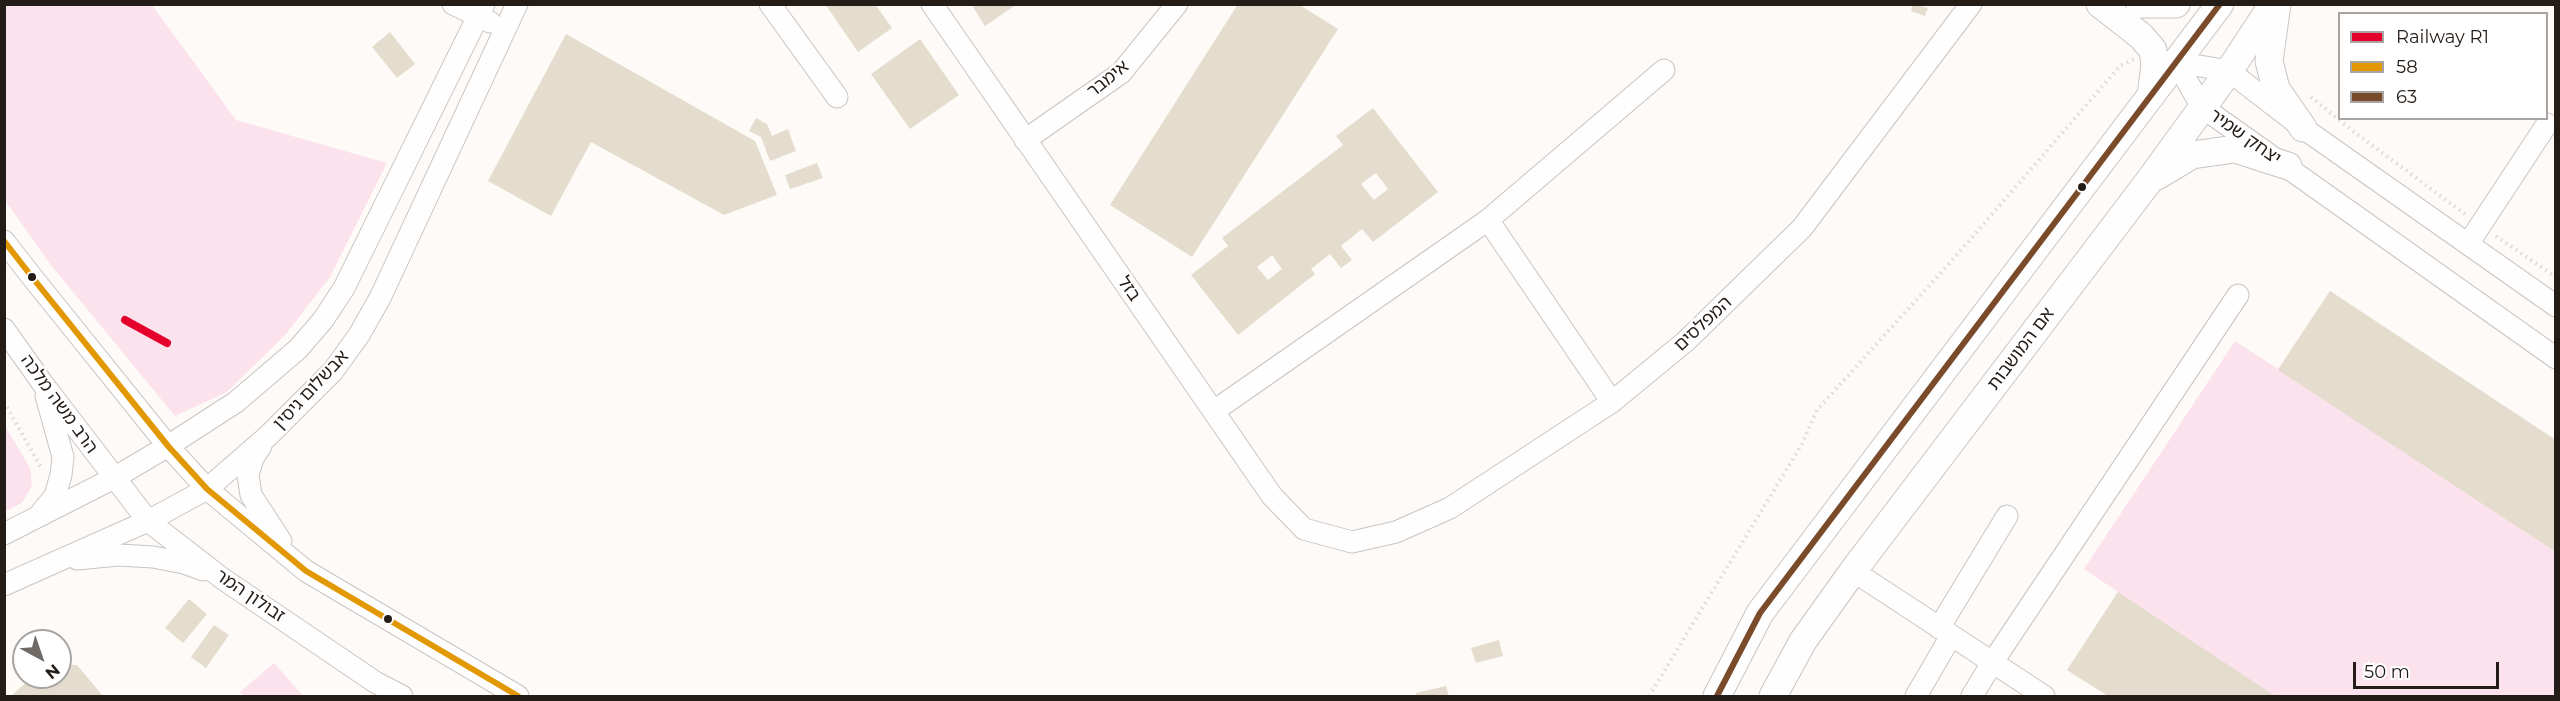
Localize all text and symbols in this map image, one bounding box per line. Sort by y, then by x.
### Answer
legend [2338,12,2548,120]
text: Railway R1 [2396,26,2489,48]
street label: אימבר [1083,56,1133,102]
text: 58 [2396,56,2418,78]
text: 63 [2396,86,2417,108]
street label: יצחק שמיר [2205,104,2285,170]
unlabelled marker [2076,181,2088,193]
unlabelled marker [26,271,38,283]
street label: בזל [1113,272,1145,306]
street label: המפלסים [1670,292,1736,356]
street label: אם המושבות [1983,303,2059,395]
street label: אבשלום גיסין [269,346,353,434]
street label: הרב משה מלכה [16,350,102,458]
street label: זבולון המר [211,565,289,627]
unlabelled marker [382,613,394,625]
north arrow [12,629,72,689]
scale bar [2356,650,2502,688]
text: N [42,660,64,683]
text: 50 m [2364,661,2410,683]

